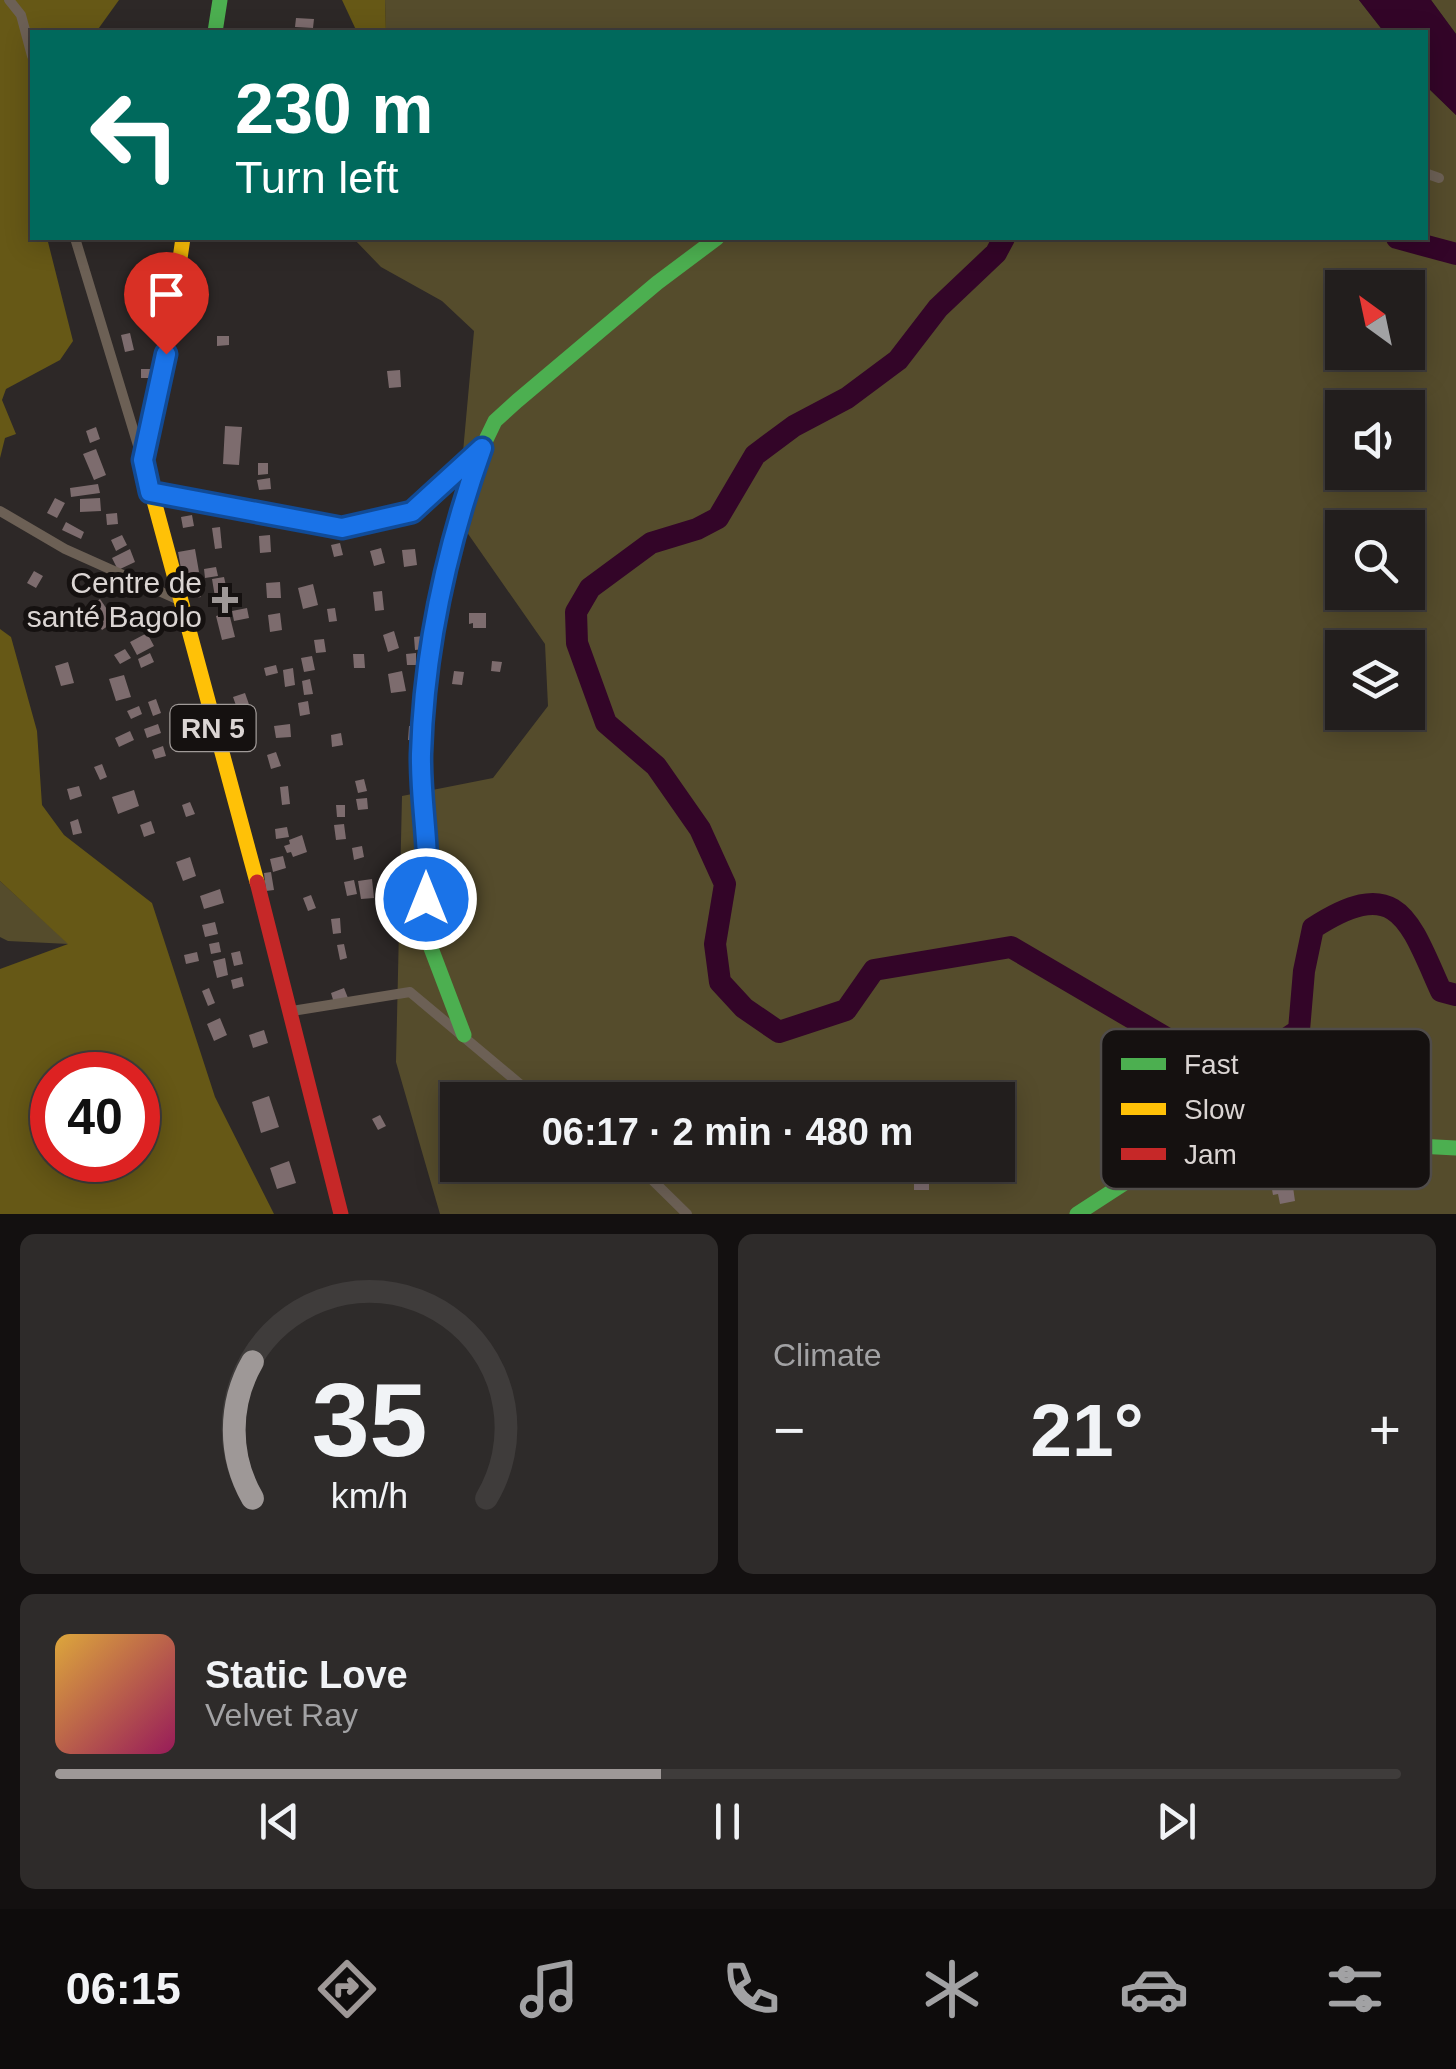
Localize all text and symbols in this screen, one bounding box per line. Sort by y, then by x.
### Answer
icon: left [70,70,200,200]
text: 230 m [235,70,433,148]
text: Turn left [235,152,398,203]
pin [124,252,209,355]
icon: arrive [139,267,194,322]
north arrow [1325,270,1425,370]
map controls [1325,270,1425,730]
button: sound [1325,390,1425,490]
button: search [1325,510,1425,610]
place label: Centre de santé Bagolo [27,566,202,633]
marker: Centre de santé Bagolo [212,587,238,613]
button: layers [1325,630,1425,730]
road number: RN 5 [170,705,256,751]
position arrow [374,847,478,951]
legend [1101,1029,1431,1189]
text: Fast [1184,1049,1239,1080]
speed limit sign: 40 [30,1052,160,1182]
text: Slow [1184,1094,1245,1125]
text: 06:17 · 2 min · 480 m [542,1111,913,1153]
text: Jam [1184,1139,1237,1170]
text: Climate [773,1337,881,1373]
text: 35 [311,1362,427,1478]
text: 21° [1030,1388,1144,1472]
text: − [773,1399,805,1461]
text: + [1369,1399,1401,1461]
text: km/h [330,1476,408,1516]
text: Static Love [205,1654,408,1696]
text: Velvet Ray [205,1697,358,1733]
icon: previous [252,1794,307,1849]
icon: pause [700,1794,755,1849]
icon: next [1149,1794,1204,1849]
icon: directions [312,1954,382,2024]
icon: music [514,1954,584,2024]
icon: phone [716,1954,786,2024]
icon: climate [917,1954,987,2024]
icon: car [1119,1954,1189,2024]
icon: filters [1320,1954,1390,2024]
text: 06:15 [66,1963,181,2014]

